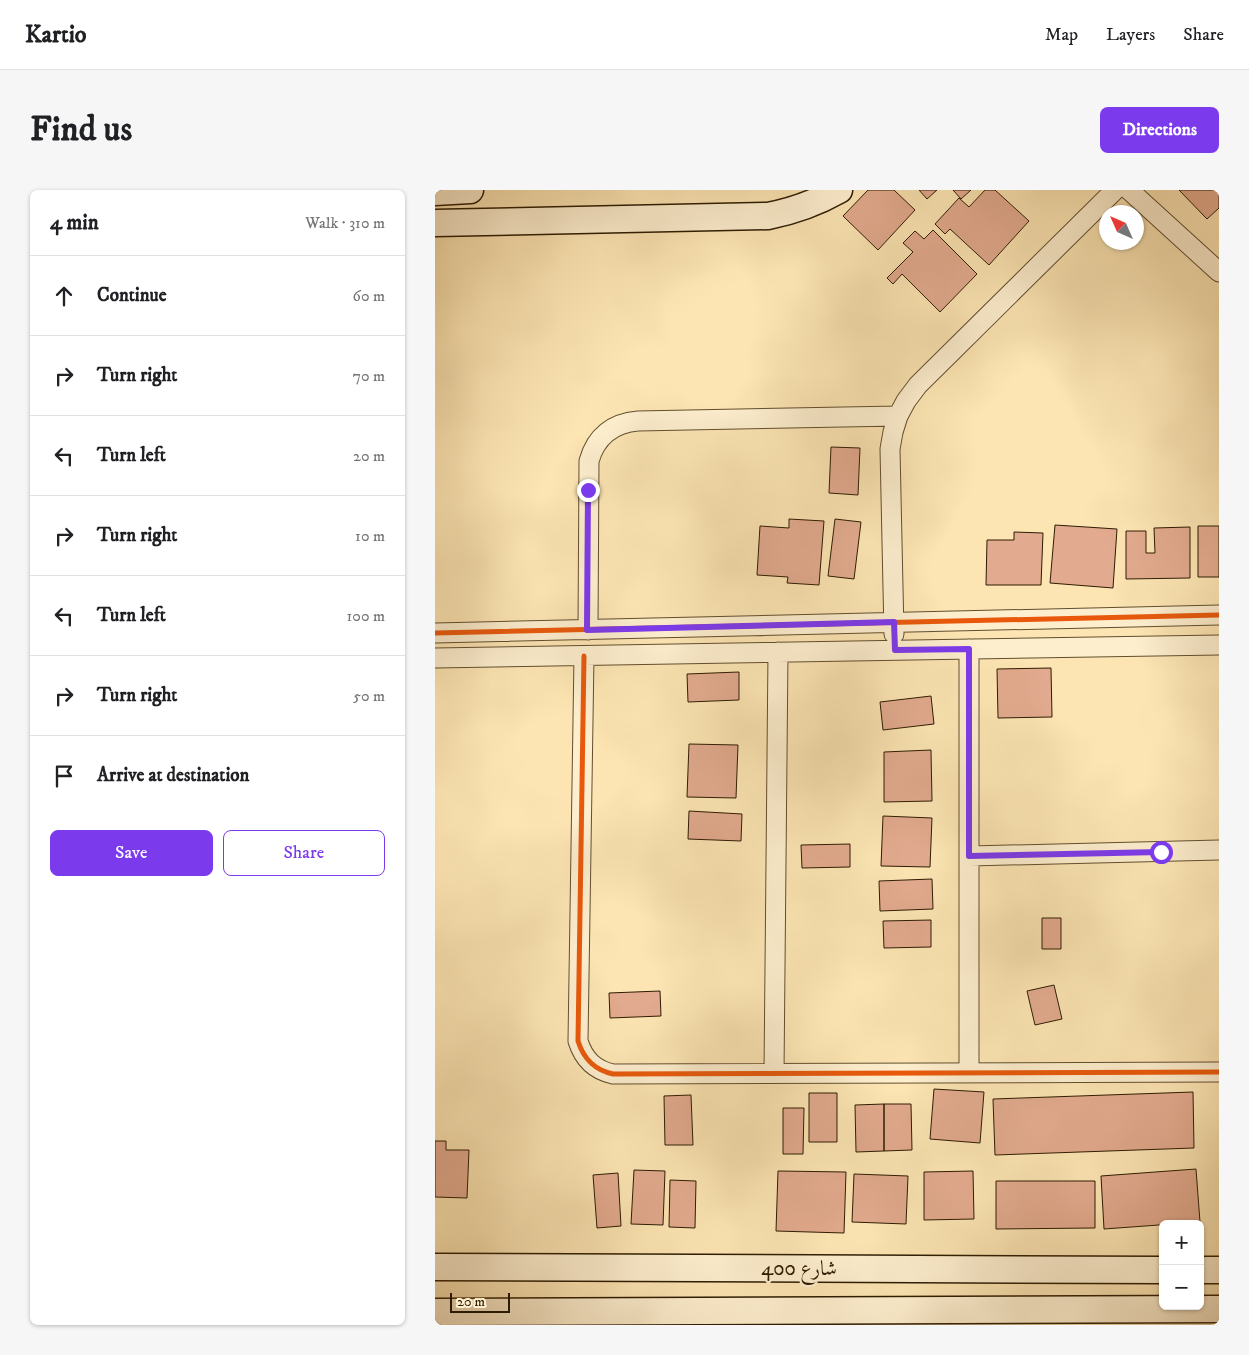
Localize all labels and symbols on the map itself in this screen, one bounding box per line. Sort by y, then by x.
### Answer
north arrow [1099,205,1144,250]
route end [577,479,600,502]
route start [1150,841,1173,864]
street label: شارع 400 [761,1256,837,1286]
scale bar [450,1290,510,1313]

